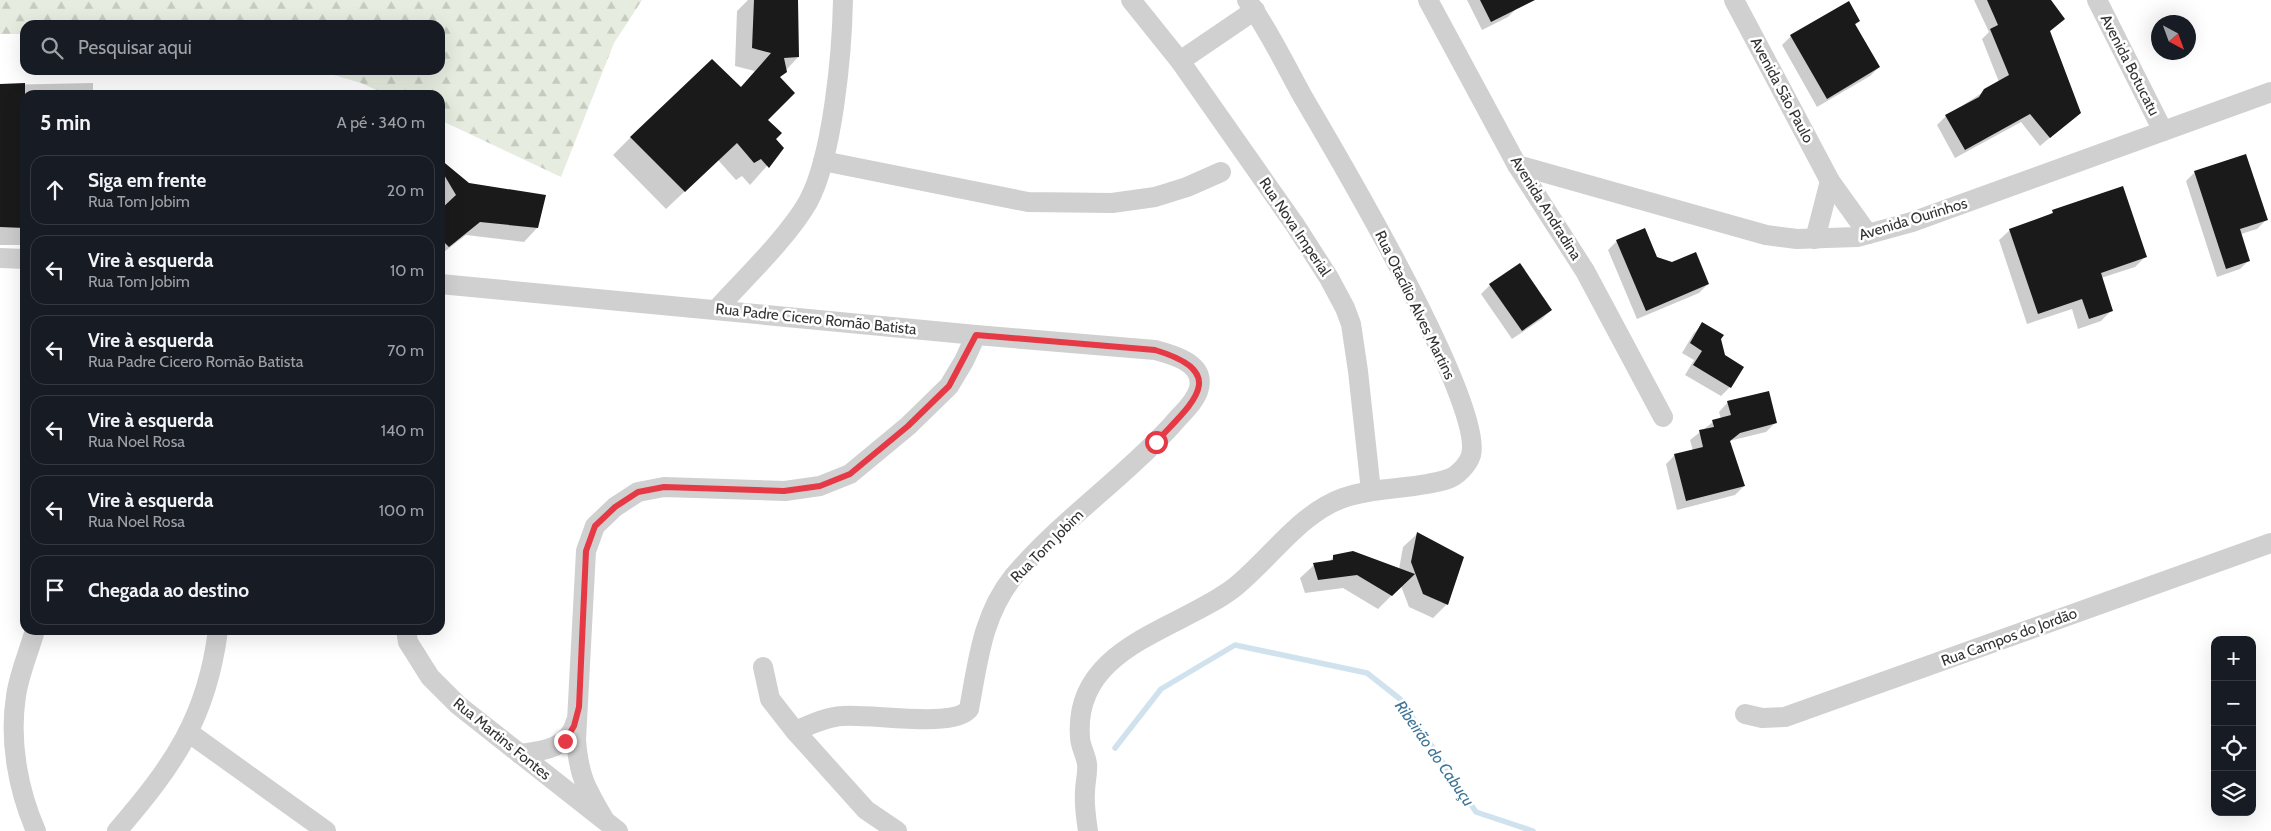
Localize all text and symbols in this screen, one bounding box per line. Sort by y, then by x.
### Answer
street label: Avenida Botucatu [2097,12,2163,118]
north arrow [2151,15,2196,60]
search box [20,20,445,75]
icon: search [38,34,66,62]
street label: Avenida São Paulo [1747,34,1817,146]
text: Pesquisar aqui [78,36,192,59]
text: 5 min [40,110,91,135]
text: A pé · 340 m [337,113,425,132]
street label: Avenida Andradina [1507,153,1586,264]
text: Siga em frente [88,169,206,192]
street label: Rua Nova Imperial [1255,174,1335,280]
icon: ahead [41,176,69,204]
text: 20 m [387,181,424,200]
text: Rua Tom Jobim [88,192,190,211]
street label: Avenida Ourinhos [1857,194,1969,244]
street label: Rua Otacílio Alves Martins [1371,228,1459,382]
text: Vire à esquerda [88,249,214,272]
icon: left [41,256,69,284]
text: 10 m [390,261,424,280]
text: Rua Tom Jobim [88,272,190,291]
street label: Rua Padre Cicero Romão Batista [715,299,918,339]
text: Vire à esquerda [88,329,214,352]
icon: left [41,336,69,364]
text: 70 m [387,341,424,360]
text: Rua Padre Cicero Romão Batista [88,352,303,371]
text: Vire à esquerda [88,409,214,432]
icon: left [41,416,69,444]
text: 140 m [381,421,424,440]
route start [1145,431,1168,454]
text: Rua Noel Rosa [88,432,185,451]
text: Vire à esquerda [88,489,214,512]
icon: left [41,496,69,524]
text: 100 m [379,501,424,520]
street label: Rua Tom Jobim [1007,506,1087,586]
text: Rua Noel Rosa [88,512,185,531]
icon: arrive [41,576,69,604]
text: Chegada ao destino [88,579,249,602]
street label: Rua Campos do Jordão [1939,604,2079,670]
map controls [2211,636,2256,816]
button: + [2211,636,2256,681]
button: − [2211,681,2256,726]
street label: Rua Martins Fontes [450,694,554,784]
water label: Ribeirão do Cabuçu [1391,697,1478,810]
button: locate [2211,726,2256,771]
route end [554,730,577,753]
button: layers [2211,771,2256,816]

